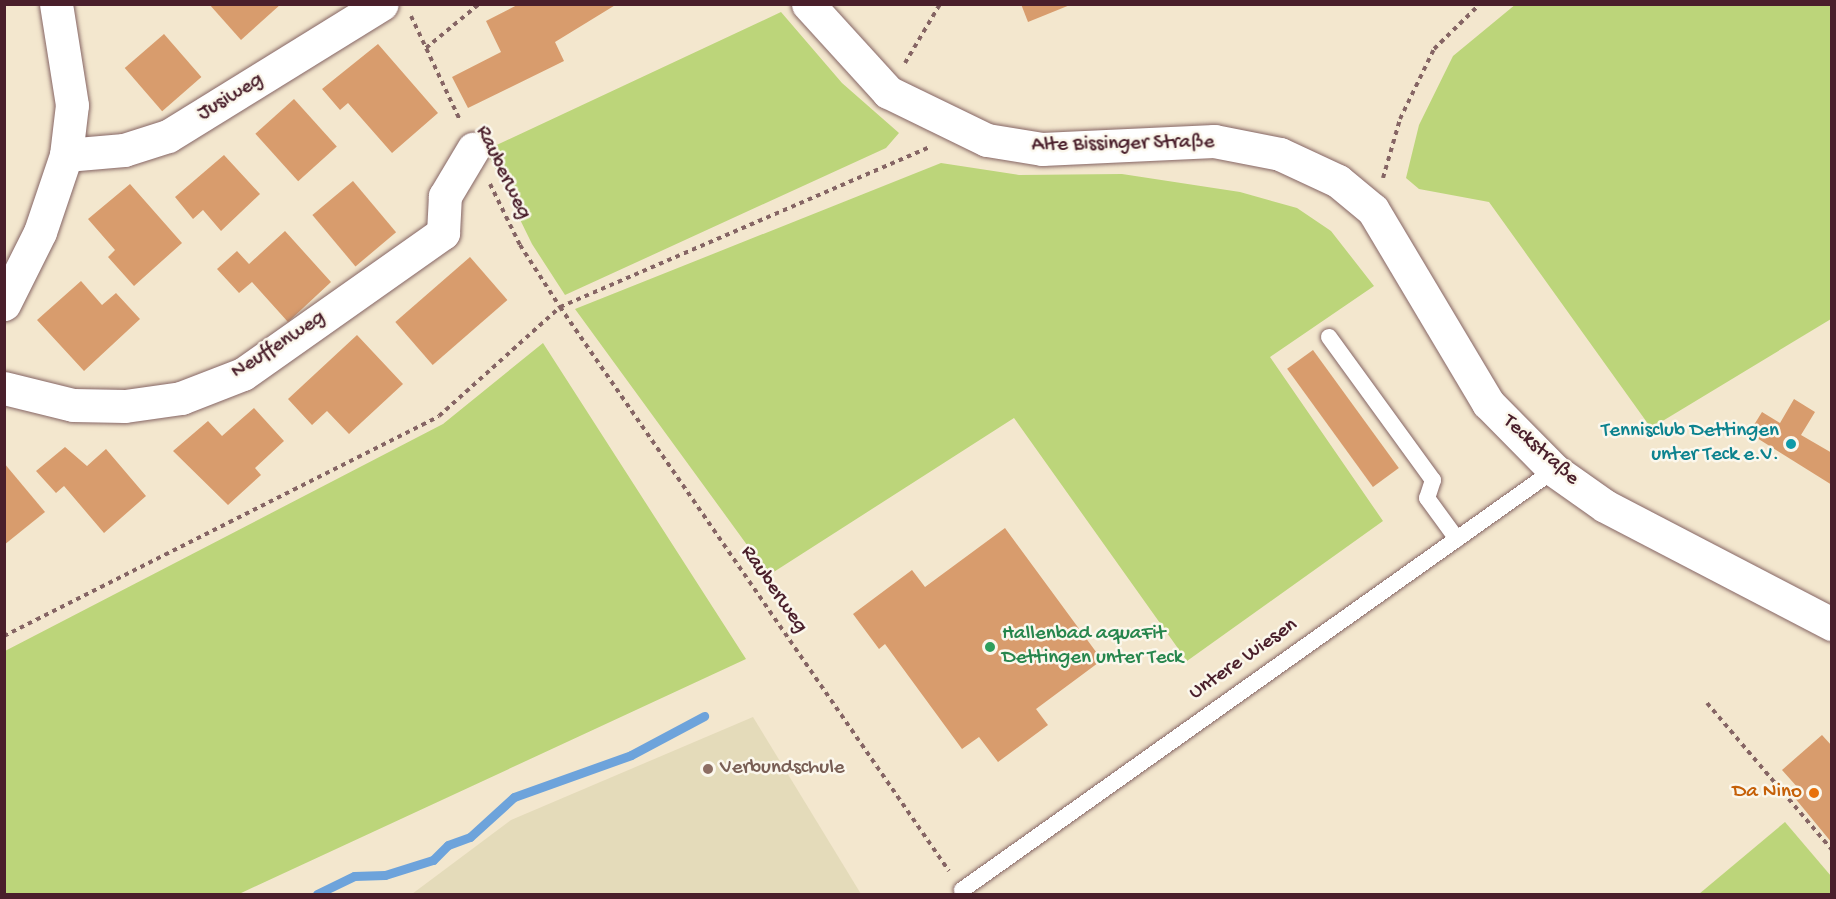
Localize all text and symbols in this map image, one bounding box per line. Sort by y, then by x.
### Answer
street label: Jusiweg [194,69,268,127]
street label: Rauberweg [469,122,535,224]
street label: Alte Bissinger Straße [1031,131,1215,159]
street label: Neuffenweg [227,306,331,386]
street label: Teckstraße [1496,410,1584,492]
place label: Tennisclub Dettingen unter Teck e.V. [1601,419,1779,469]
marker: Tennisclub Dettingen unter Teck e.V. [1784,437,1798,451]
street label: Rauberweg [734,541,812,639]
street label: Untere Wiesen [1185,613,1303,707]
place label: Hallenbad aquaFit Dettingen unter Teck [1002,622,1183,672]
marker: Hallenbad aquaFit Dettingen unter Teck [983,640,997,654]
place label: Verbundschule [720,756,845,782]
marker: Verbundschule [701,762,715,776]
place label: Da Nino [1733,780,1802,806]
marker: Da Nino [1807,786,1821,800]

